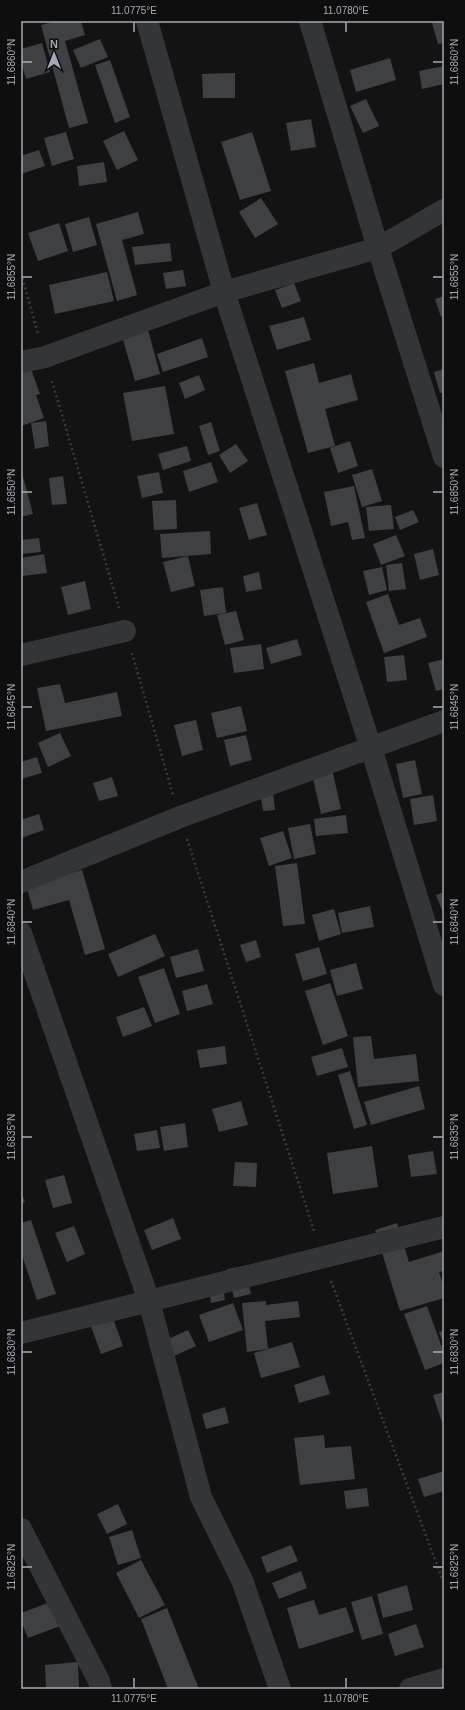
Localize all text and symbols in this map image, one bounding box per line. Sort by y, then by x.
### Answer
text: 11.0775°E [111,5,157,16]
text: 11.0780°E [323,5,369,16]
north arrow [34,34,74,74]
text: N [50,38,58,50]
text: 11.6860°N [6,39,17,85]
text: 11.6860°N [449,39,460,85]
text: 11.6855°N [6,254,17,300]
text: 11.6855°N [449,254,460,300]
text: 11.6850°N [6,469,17,515]
text: 11.6850°N [449,469,460,515]
text: 11.6845°N [6,684,17,730]
text: 11.6845°N [449,684,460,730]
text: 11.6840°N [6,899,17,945]
text: 11.6840°N [449,899,460,945]
text: 11.6835°N [6,1114,17,1160]
text: 11.6835°N [449,1114,460,1160]
text: 11.6830°N [6,1329,17,1375]
text: 11.6830°N [449,1329,460,1375]
text: 11.6825°N [6,1544,17,1590]
text: 11.6825°N [449,1544,460,1590]
text: 11.0775°E [111,1693,157,1704]
text: 11.0780°E [323,1693,369,1704]

